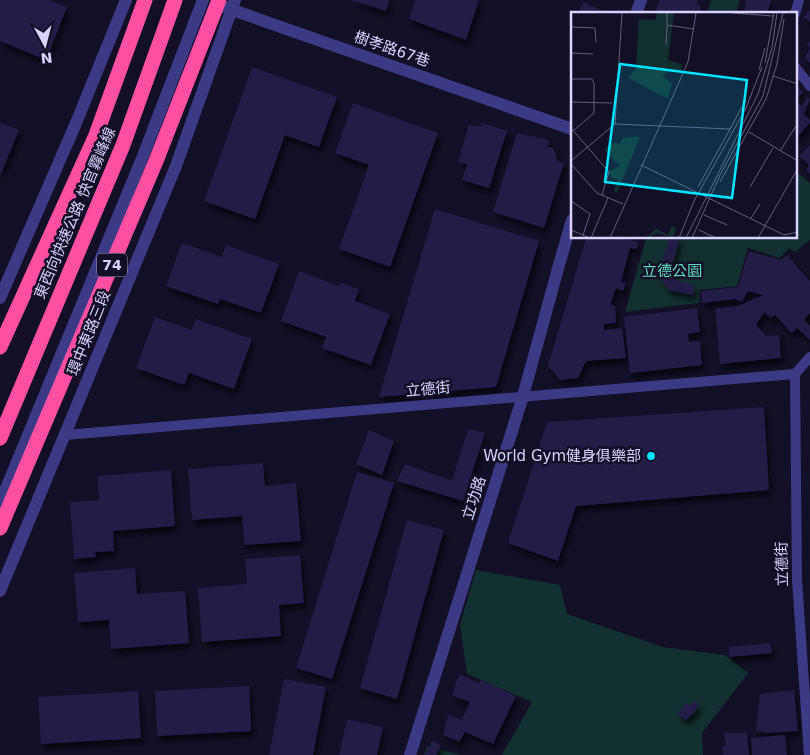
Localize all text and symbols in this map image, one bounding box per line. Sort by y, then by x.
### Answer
inset map [571,12,798,239]
north arrow [20,20,70,70]
street label: 樹孝路67巷 [352,28,432,70]
text: N [40,49,53,67]
street label: 東西向快速公路 快官霧峰線 [31,124,119,302]
road number: 74 [97,254,127,276]
park label: 立德公園 [642,262,702,280]
street label: 環中東路三段 [64,288,114,378]
street label: 立德街 [405,378,451,400]
place label: World Gym健身俱樂部 [483,447,641,465]
marker: World Gym健身俱樂部 [645,450,657,462]
street label: 立功路 [458,474,490,522]
street label: 立德街 [773,541,791,587]

